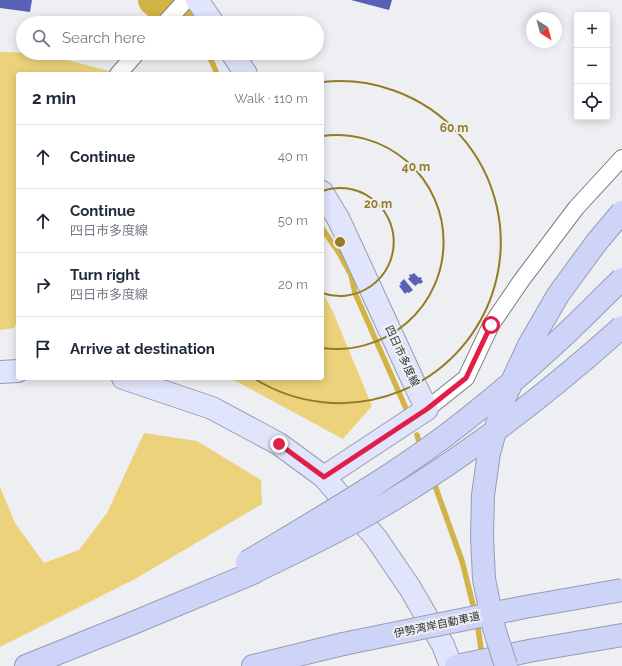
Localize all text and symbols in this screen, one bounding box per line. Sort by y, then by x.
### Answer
north arrow [526,12,562,48]
map controls [574,12,610,120]
button: + [574,12,610,48]
search box [16,16,324,60]
icon: search [30,27,52,49]
text: Search here [62,29,145,47]
button: − [574,48,610,84]
button: locate [574,84,610,120]
text: 2 min [32,88,76,108]
text: Walk · 110 m [234,91,308,106]
text: 60 m [440,121,468,135]
icon: ahead [32,146,54,168]
text: Continue [70,148,135,166]
text: 40 m [278,149,308,164]
text: 40 m [402,160,430,174]
text: 20 m [364,197,392,211]
text: Continue [70,202,135,220]
icon: ahead [32,210,54,232]
text: 50 m [278,213,308,228]
text: 四日市多度線 [70,223,148,238]
centre of rings [333,235,347,249]
text: Turn right [70,266,140,284]
icon: right [32,274,54,296]
text: 20 m [278,277,308,292]
text: 四日市多度線 [70,287,148,302]
route start [482,316,500,334]
street label: 四日市多度線 [382,323,422,389]
icon: arrive [32,338,54,360]
text: Arrive at destination [70,340,215,358]
route end [270,435,288,453]
street label: 伊勢湾岸自動車道 [393,609,481,641]

